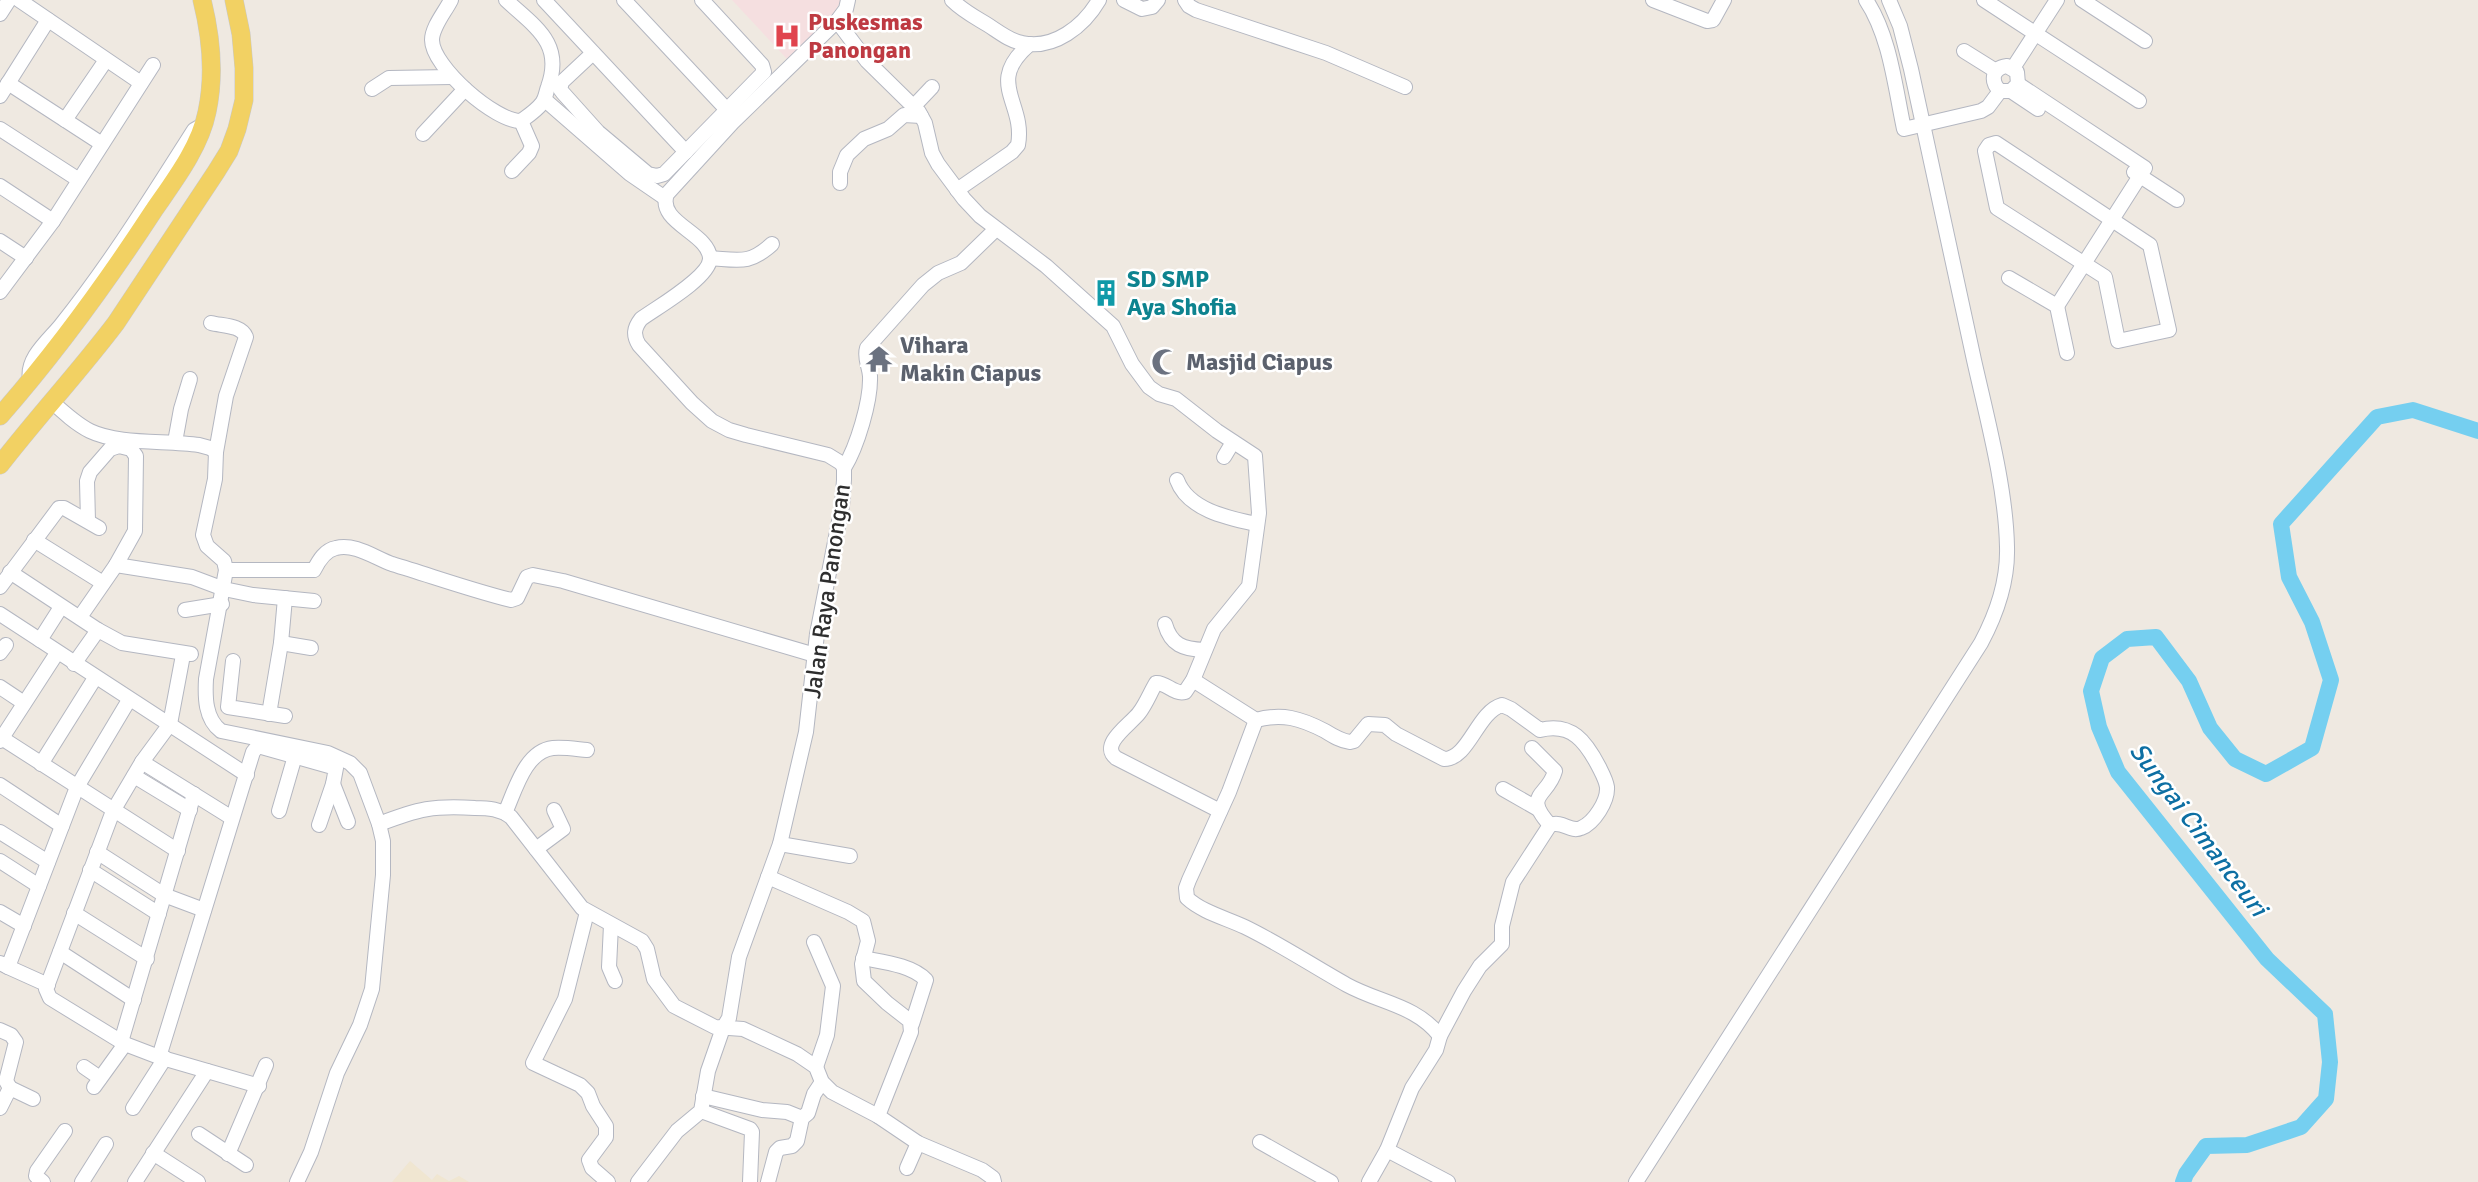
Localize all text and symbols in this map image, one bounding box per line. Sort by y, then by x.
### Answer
place label: Puskesmas Panongan [808,7,923,65]
hospital icon: Puskesmas Panongan [772,21,802,51]
place label: SD SMP Aya Shofia [1127,264,1237,322]
building icon: SD SMP Aya Shofia [1091,278,1121,308]
place label: Vihara Makin Ciapus [900,330,1041,388]
temple icon: Vihara Makin Ciapus [864,344,894,374]
mosque icon: Masjid Ciapus [1150,347,1180,377]
place label: Masjid Ciapus [1186,347,1333,377]
street label: Jalan Raya Panongan [797,482,857,700]
water label: Sungai Cimanceuri [2122,736,2276,925]

